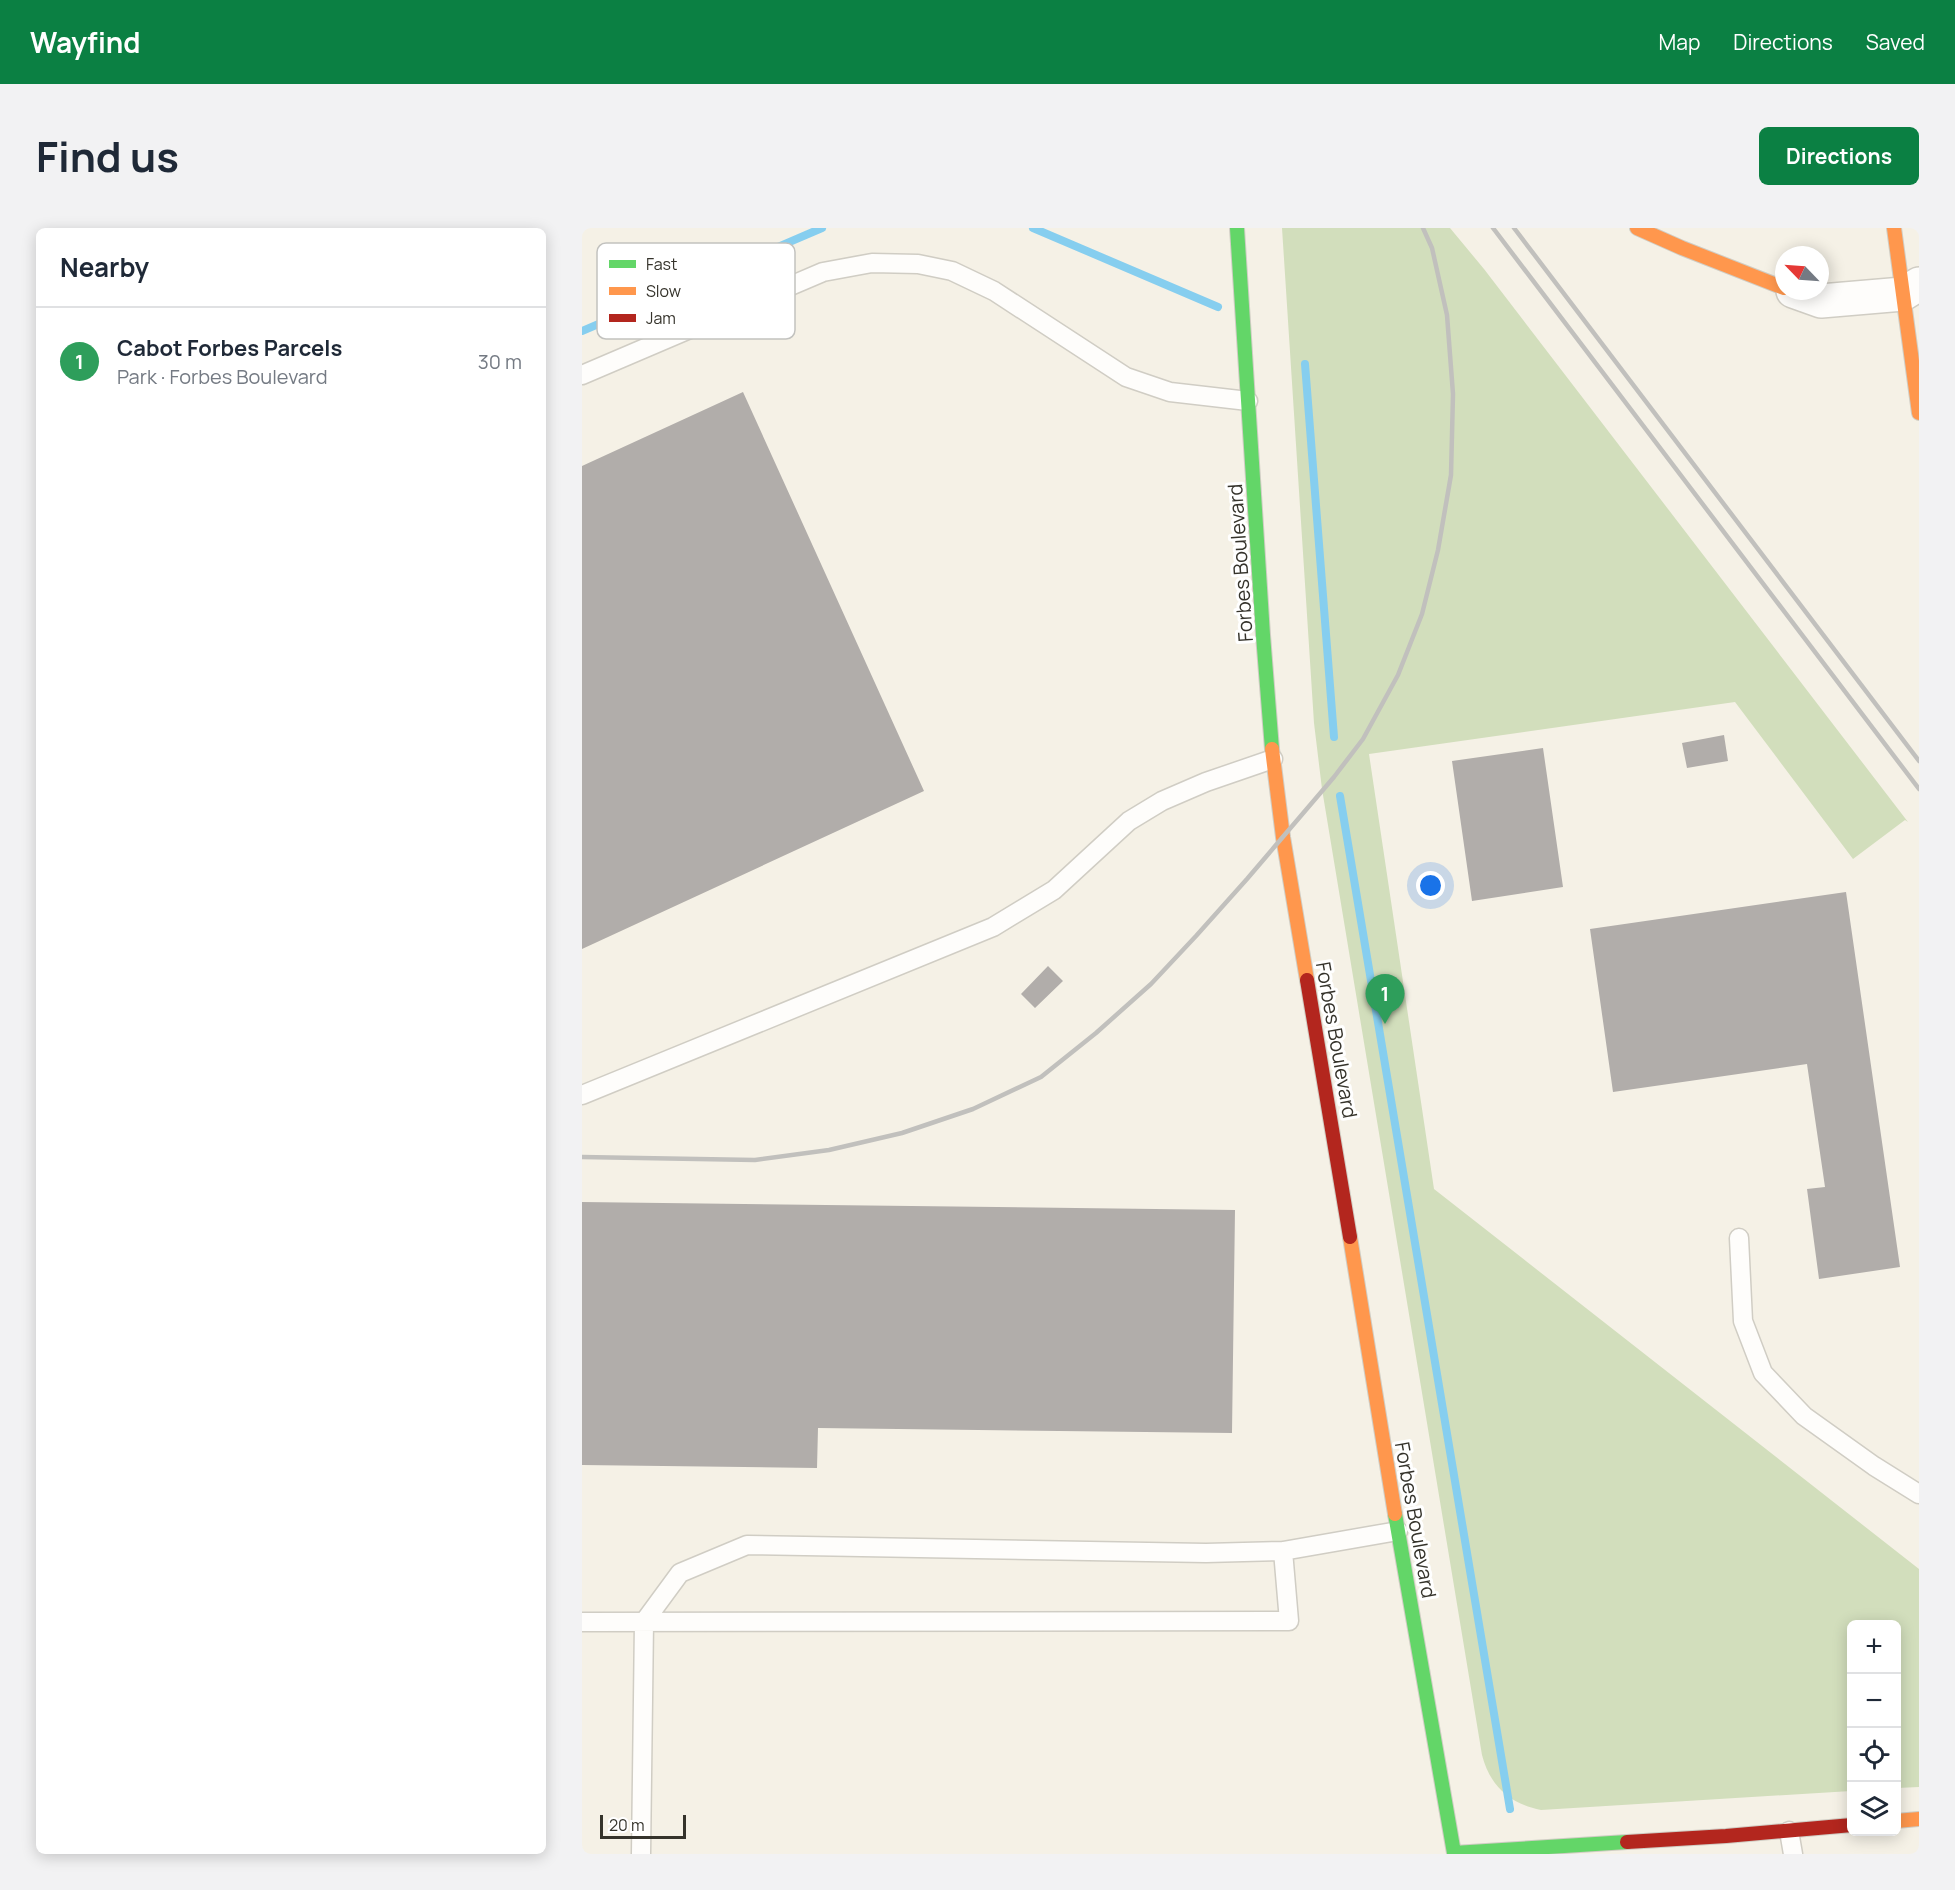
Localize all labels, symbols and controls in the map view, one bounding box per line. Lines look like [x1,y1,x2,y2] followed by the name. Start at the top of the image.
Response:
[30,23,140,61] text: Wayfind
[1659,28,1700,56] text: Map
[1733,28,1833,56] text: Directions
[1866,28,1925,56] text: Saved
[36,127,179,185] text: Find us
[1759,127,1919,185] button: Directions
[597,243,795,339] legend
[1775,246,1829,300] north arrow
[60,249,149,285] text: Nearby
[646,253,677,275] text: Fast
[646,280,681,302] text: Slow
[646,307,676,329] text: Jam
[117,333,342,363] text: Cabot Forbes Parcels
[75,348,84,375] text: 1
[478,348,522,375] text: 30 m
[117,363,328,390] text: Park · Forbes Boulevard
[1221,483,1259,643] street label: Forbes Boulevard
[1416,871,1445,900] your location
[1310,960,1364,1120] street label: Forbes Boulevard
[1366,974,1404,1024] pin: 1
[1389,1440,1443,1600] street label: Forbes Boulevard
[1847,1620,1901,1836] map controls
[1847,1620,1901,1674] button: +
[1847,1674,1901,1728] button: −
[1847,1728,1901,1782] button: locate
[1847,1782,1901,1836] button: layers
[600,1812,686,1840] scale bar
[609,1814,645,1836] text: 20 m

